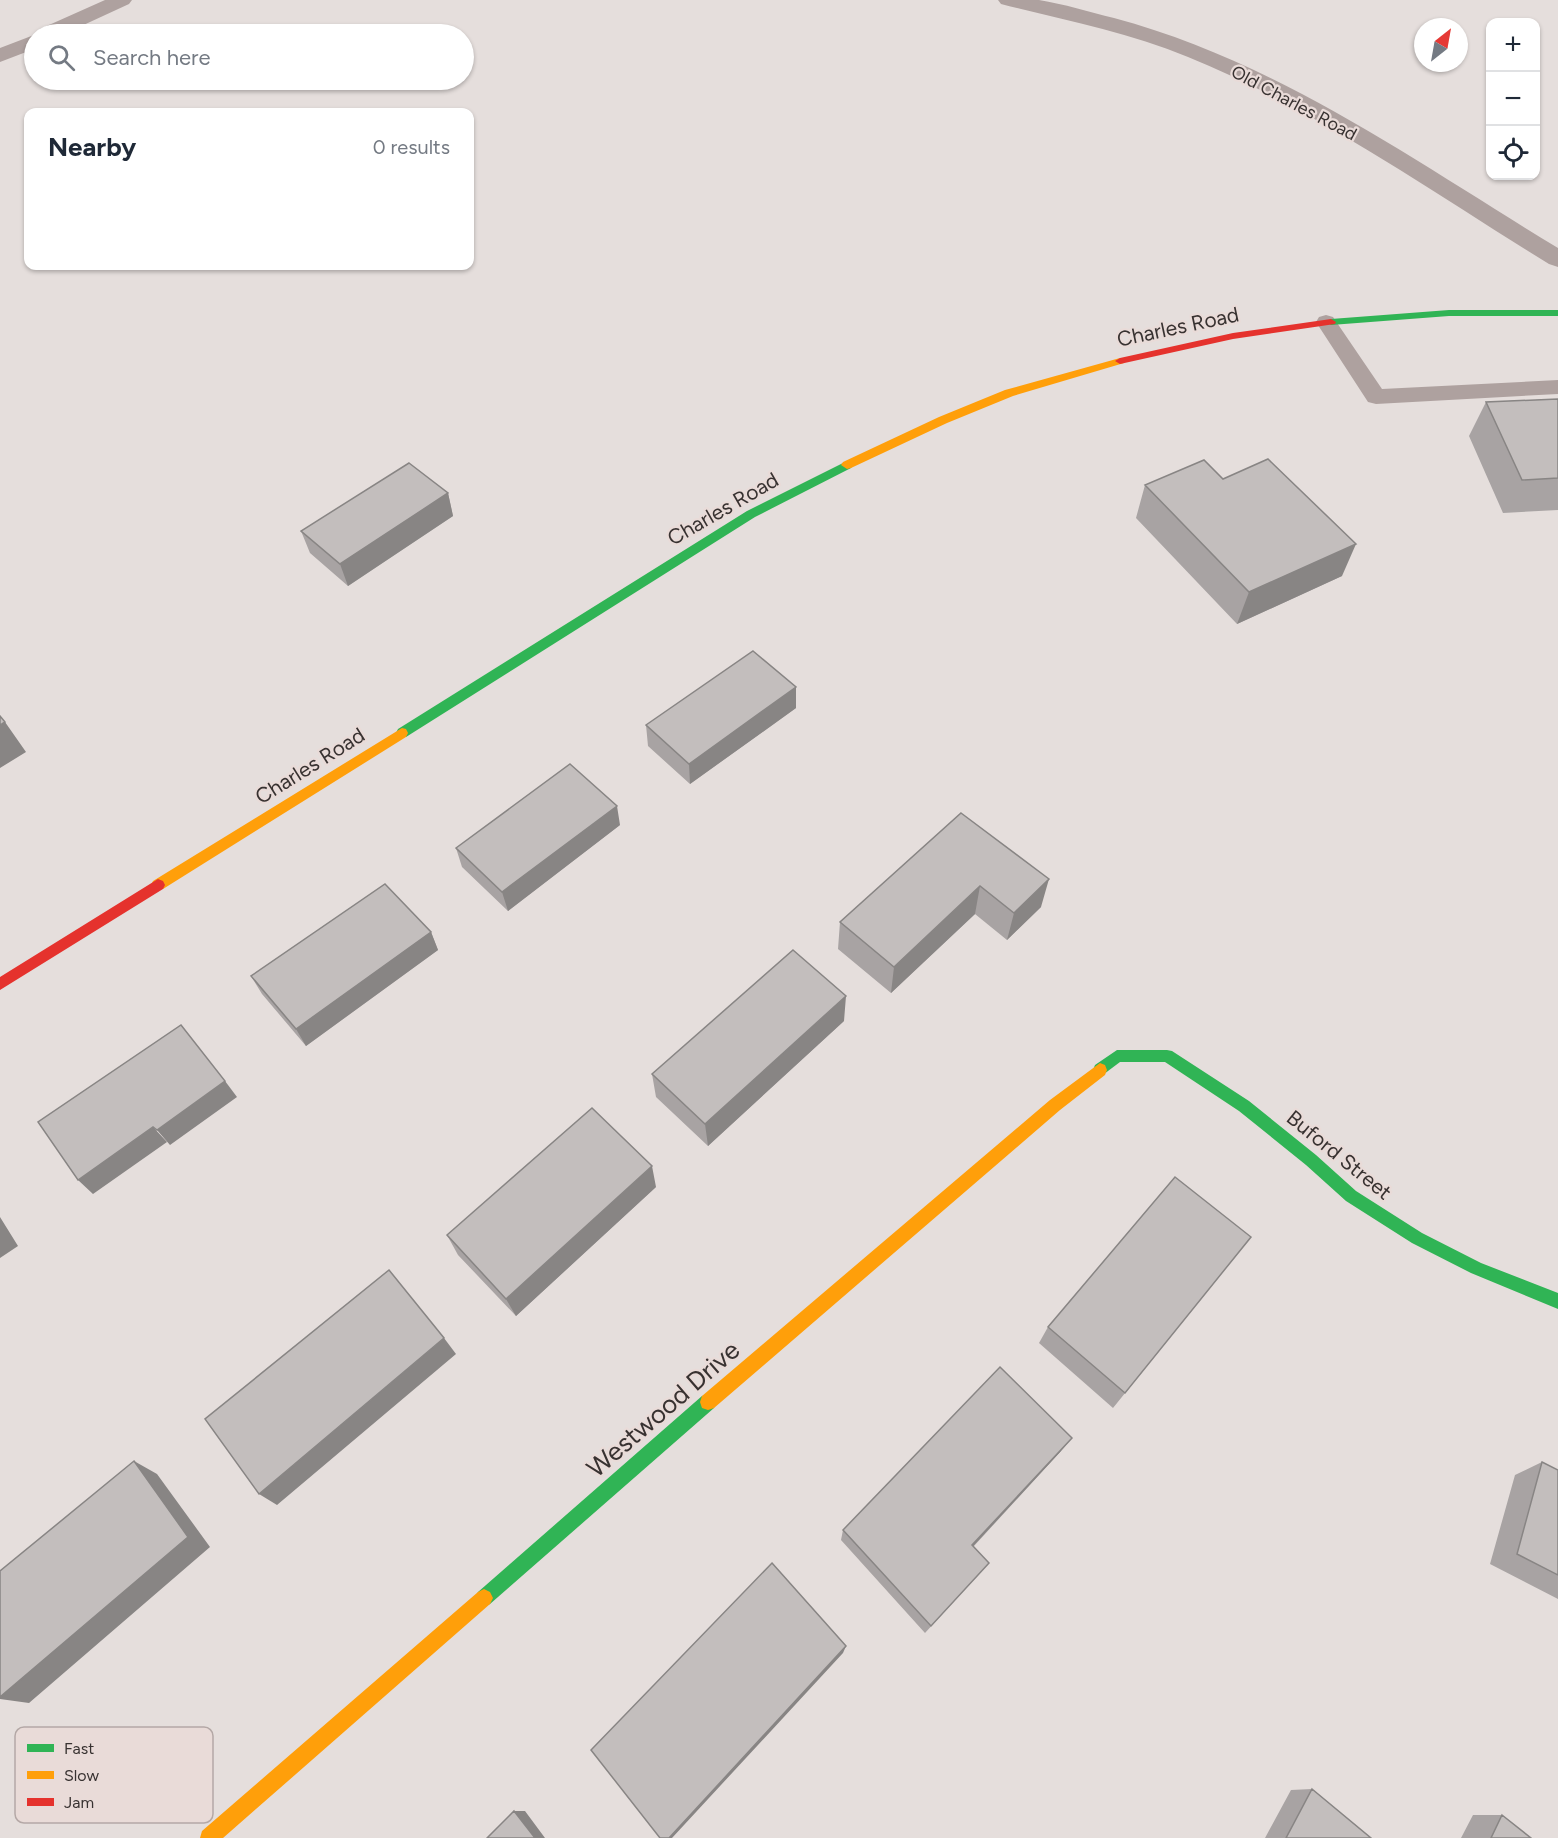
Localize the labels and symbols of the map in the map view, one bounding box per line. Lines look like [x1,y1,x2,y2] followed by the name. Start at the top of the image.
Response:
[1414,18,1468,72] north arrow
[1227,61,1361,145] street label: Old Charles Road
[1115,301,1241,352] street label: Charles Road
[663,467,783,550] street label: Charles Road
[250,722,369,809] street label: Charles Road
[1282,1105,1397,1205] street label: Buford Street
[580,1334,746,1484] street label: Westwood Drive
[15,1727,213,1823] legend
[64,1739,94,1758] text: Fast
[64,1766,99,1785] text: Slow
[64,1793,94,1812] text: Jam

